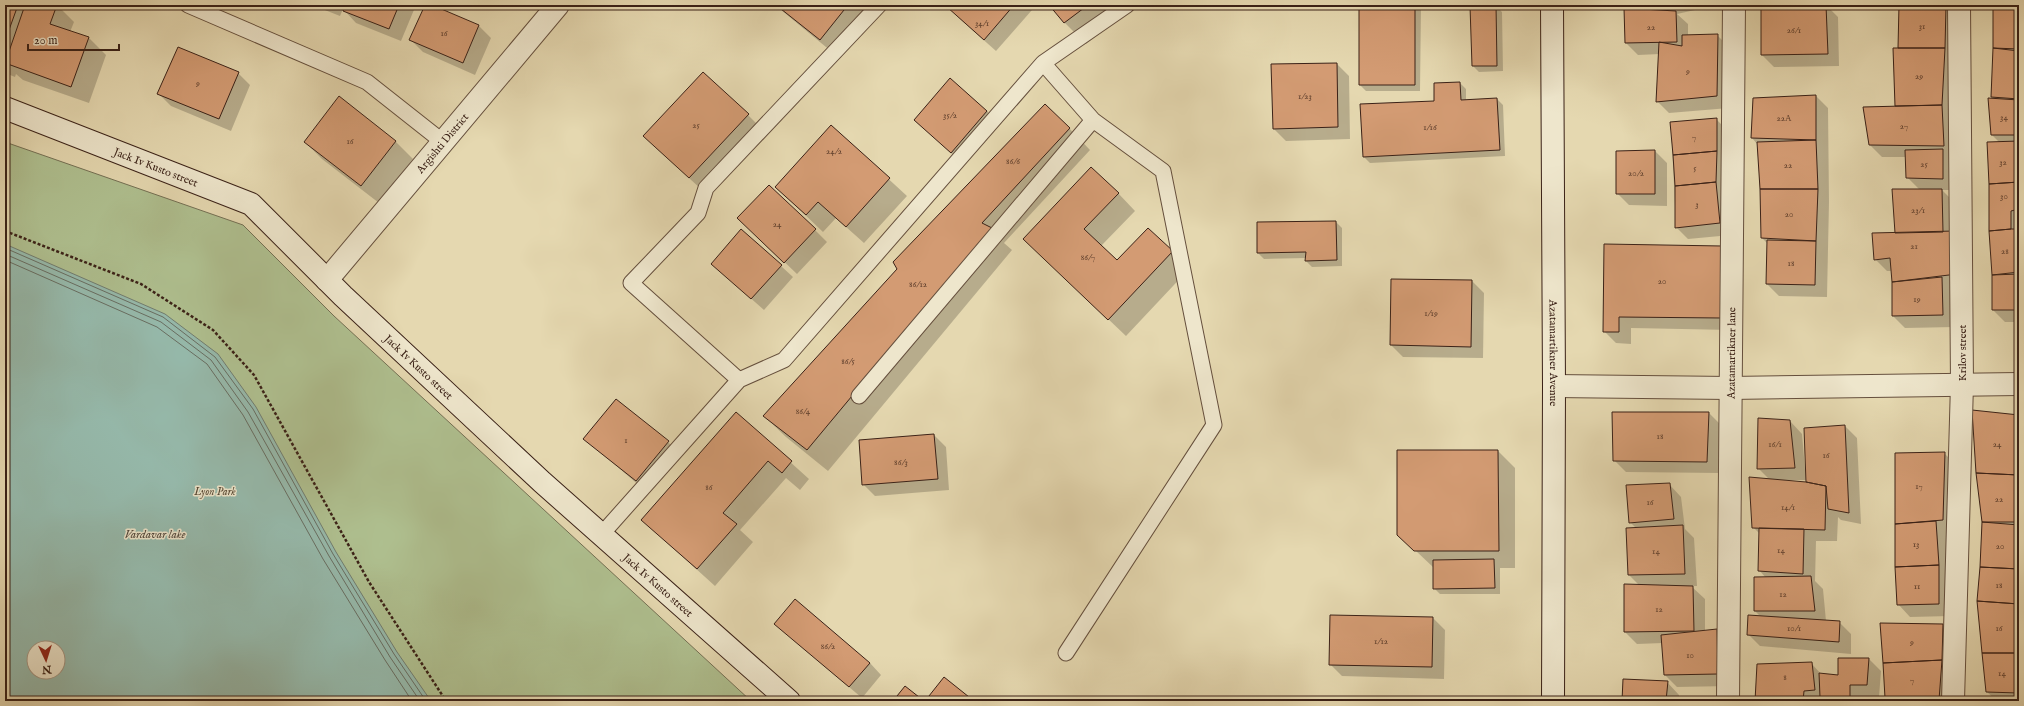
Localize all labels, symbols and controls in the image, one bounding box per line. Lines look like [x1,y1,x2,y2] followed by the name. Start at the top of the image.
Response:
[975,18,989,29] house number: 34/1
[1919,21,1925,32] house number: 31
[1647,22,1655,33] house number: 22
[1787,25,1801,36] house number: 26/1
[28,26,119,52] scale bar
[440,28,448,39] house number: 16
[34,33,57,48] text: 20 m
[1685,66,1690,77] house number: 9
[1915,71,1923,82] house number: 29
[195,78,200,89] house number: 9
[1298,91,1312,102] house number: 1/23
[943,110,957,121] house number: 35/2
[413,111,472,177] street label: Argishti District
[2000,112,2008,123] house number: 34
[1777,113,1792,124] house number: 22А
[692,120,700,131] house number: 25
[1900,121,1908,132] house number: 27
[1423,122,1437,133] house number: 1/16
[1692,132,1696,143] house number: 7
[346,136,354,147] house number: 16
[110,144,200,191] street label: Jack Iv Kusto street
[826,146,842,157] house number: 24/2
[1006,156,1020,167] house number: 86/6
[1999,157,2007,168] house number: 32
[1920,159,1928,170] house number: 25
[1784,160,1792,171] house number: 22
[1693,163,1697,174] house number: 5
[1628,168,1644,179] house number: 20/2
[2000,191,2008,202] house number: 30
[1695,199,1699,210] house number: 3
[1911,205,1925,216] house number: 23/1
[1785,209,1793,220] house number: 20
[773,219,782,230] house number: 24
[1910,241,1918,252] house number: 21
[2001,246,2009,257] house number: 28
[1081,252,1095,263] house number: 86/7
[1788,258,1795,269] house number: 18
[1658,276,1666,287] house number: 20
[909,279,927,290] house number: 86/12
[1913,294,1921,305] house number: 19
[1546,299,1560,406] street label: Azatamartikner Avenue
[1725,307,1739,400] street label: Azatamartikner lane
[1424,308,1438,319] house number: 1/19
[1956,325,1970,381] street label: Krilov street
[379,331,456,403] street label: Jack Iv Kusto street
[841,356,856,367] house number: 86/5
[796,406,811,417] house number: 86/4
[1657,431,1664,442] house number: 18
[624,435,628,446] house number: 1
[1768,439,1782,450] house number: 16/1
[1993,439,2002,450] house number: 24
[1822,450,1830,461] house number: 16
[894,457,908,468] house number: 86/3
[1915,481,1923,492] house number: 17
[705,482,713,493] house number: 86
[193,485,236,499] park label: Lyon Park
[1995,494,2003,505] house number: 22
[1646,497,1654,508] house number: 16
[1781,502,1795,513] house number: 14/1
[124,527,186,542] water label: Vardavar lake
[1913,539,1919,550] house number: 13
[1996,541,2004,552] house number: 20
[1777,545,1785,556] house number: 14
[1652,546,1660,557] house number: 14
[618,550,696,621] street label: Jack Iv Kusto street
[1996,580,2003,591] house number: 18
[1914,581,1920,592] house number: 11
[1779,589,1787,600] house number: 12
[1655,604,1663,615] house number: 12
[1787,623,1801,634] house number: 10/1
[1995,623,2003,634] house number: 16
[1374,636,1388,647] house number: 1/12
[1909,637,1914,648] house number: 9
[26,640,66,680] north arrow
[821,641,835,652] house number: 86/2
[1686,650,1694,661] house number: 10
[41,662,53,676] text: N
[1998,668,2006,679] house number: 14
[1783,672,1787,683] house number: 8
[1910,675,1914,686] house number: 7

